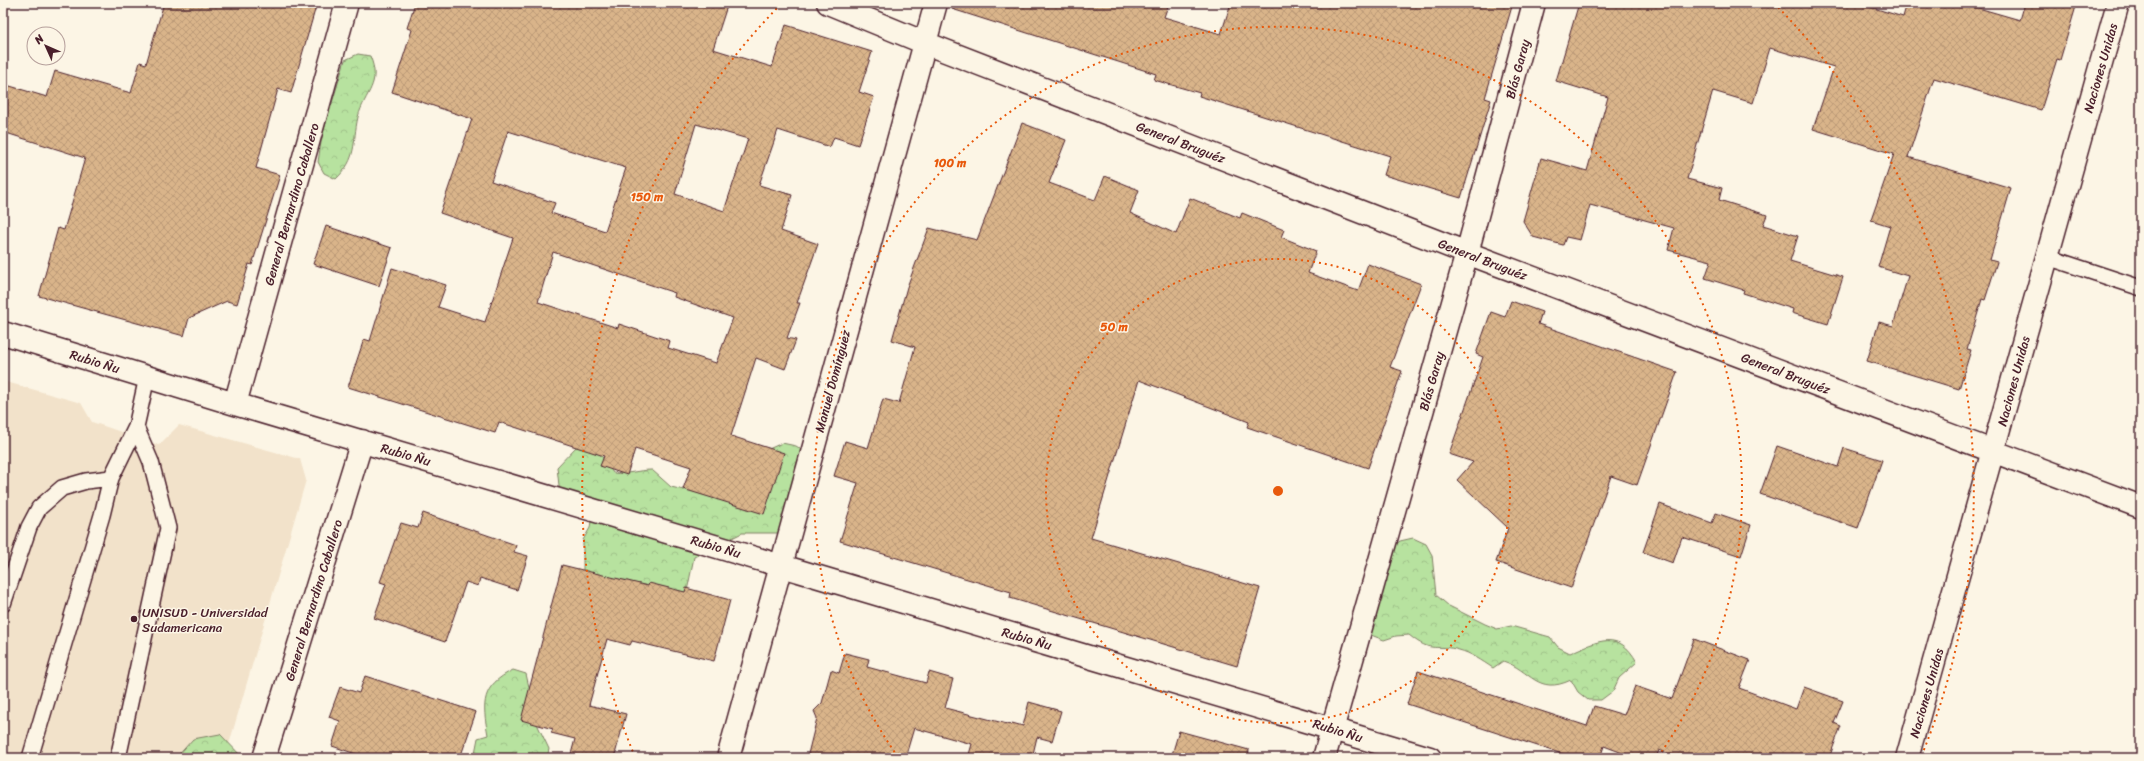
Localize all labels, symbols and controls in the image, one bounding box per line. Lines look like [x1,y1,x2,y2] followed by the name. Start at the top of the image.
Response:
[2077,20,2124,116] street label: Naciones Unidas
[26,26,66,66] north arrow
[29,30,49,49] text: N
[1498,36,1537,102] street label: Blás Garay
[1133,115,1230,170] street label: General Bruguéz
[257,120,326,288] street label: General Bernardino Caballero
[934,152,967,174] text: 100 m
[631,186,664,208] text: 150 m
[1435,232,1532,287] street label: General Bruguéz
[1100,316,1128,338] text: 50 m
[808,326,857,435] street label: Manuel Domínguez
[1990,333,2037,429] street label: Naciones Unidas
[67,343,123,380] street label: Rubio Ñu
[1738,346,1835,401] street label: General Bruguéz
[1412,348,1451,414] street label: Blás Garay
[378,436,434,473] street label: Rubio Ñu
[1271,484,1285,498] centre of rings
[278,516,349,684] street label: General Bernardino Caballero
[688,528,744,565] street label: Rubio Ñu
[142,601,269,639] place label: UNISUD - Universidad Sudamericana
[129,614,139,624] marker: UNISUD - Universidad Sudamericana
[999,620,1055,657] street label: Rubio Ñu
[1903,645,1950,741] street label: Naciones Unidas
[1310,712,1366,749] street label: Rubio Ñu

